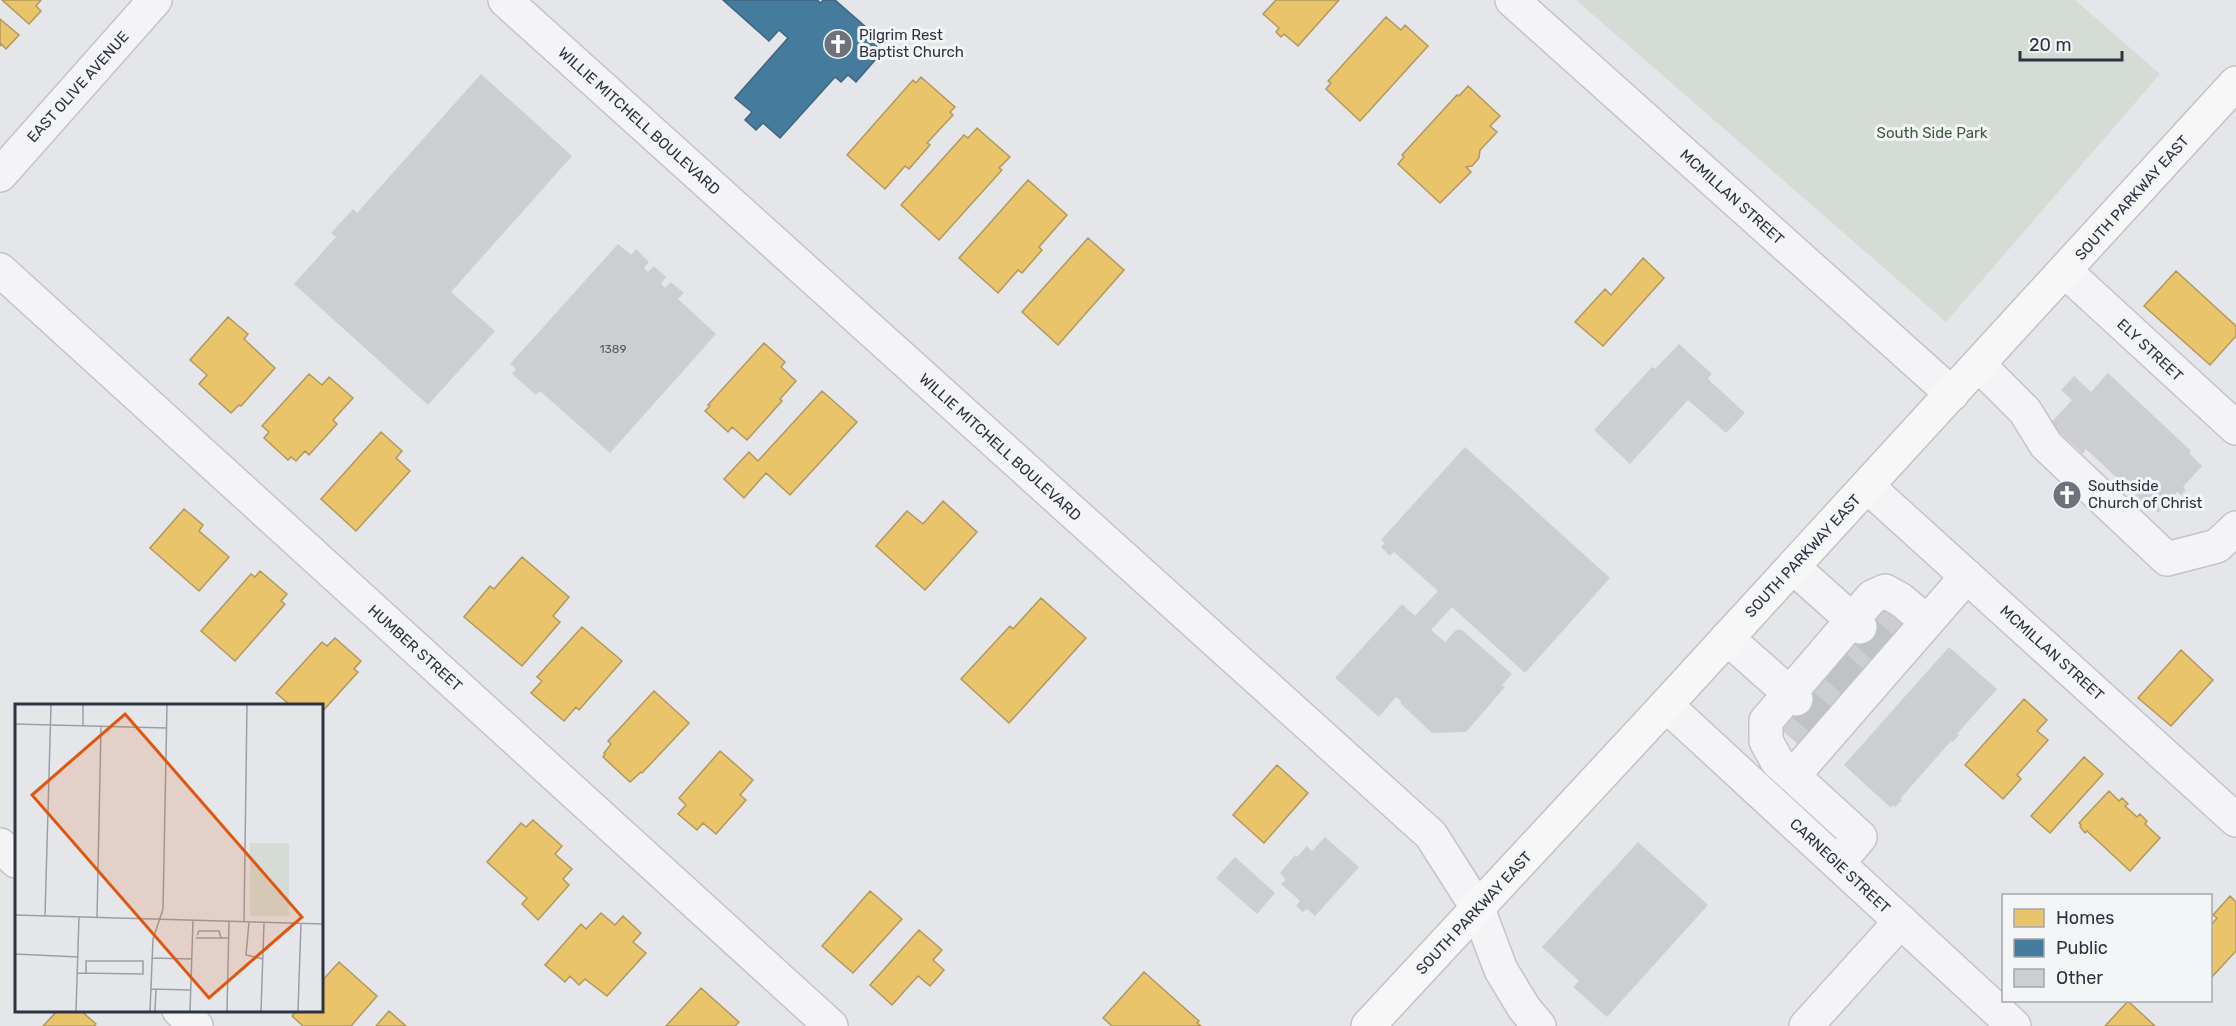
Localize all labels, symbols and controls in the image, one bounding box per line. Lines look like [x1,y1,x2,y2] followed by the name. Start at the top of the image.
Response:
[2020,24,2122,62] scale bar
[859,26,964,61] place label: Pilgrim Rest Baptist Church
[23,28,133,146] street label: EAST OLIVE AVENUE
[822,28,854,60] church icon: Pilgrim Rest Baptist Church
[2029,34,2071,56] text: 20 m
[554,43,724,199] street label: WILLIE MITCHELL BOULEVARD
[1877,124,1988,142] park label: South Side Park
[2071,132,2193,264] street label: SOUTH PARKWAY EAST
[1676,146,1788,249] street label: MCMILLAN STREET
[2113,315,2187,385] street label: ELY STREET
[599,342,627,356] house number: 1389
[915,369,1085,525] street label: WILLIE MITCHELL BOULEVARD
[2088,477,2203,512] place label: Southside Church of Christ
[2051,479,2083,511] church icon: Southside Church of Christ
[1741,491,1865,621] street label: SOUTH PARKWAY EAST
[364,601,466,695] street label: HUMBER STREET
[1996,602,2108,705] street label: MCMILLAN STREET
[15,704,322,1011] inset map
[1786,815,1894,917] street label: CARNEGIE STREET
[1412,848,1536,978] street label: SOUTH PARKWAY EAST
[2002,894,2212,1002] legend
[2056,907,2114,929] text: Homes
[2056,937,2108,959] text: Public
[2056,967,2103,989] text: Other

